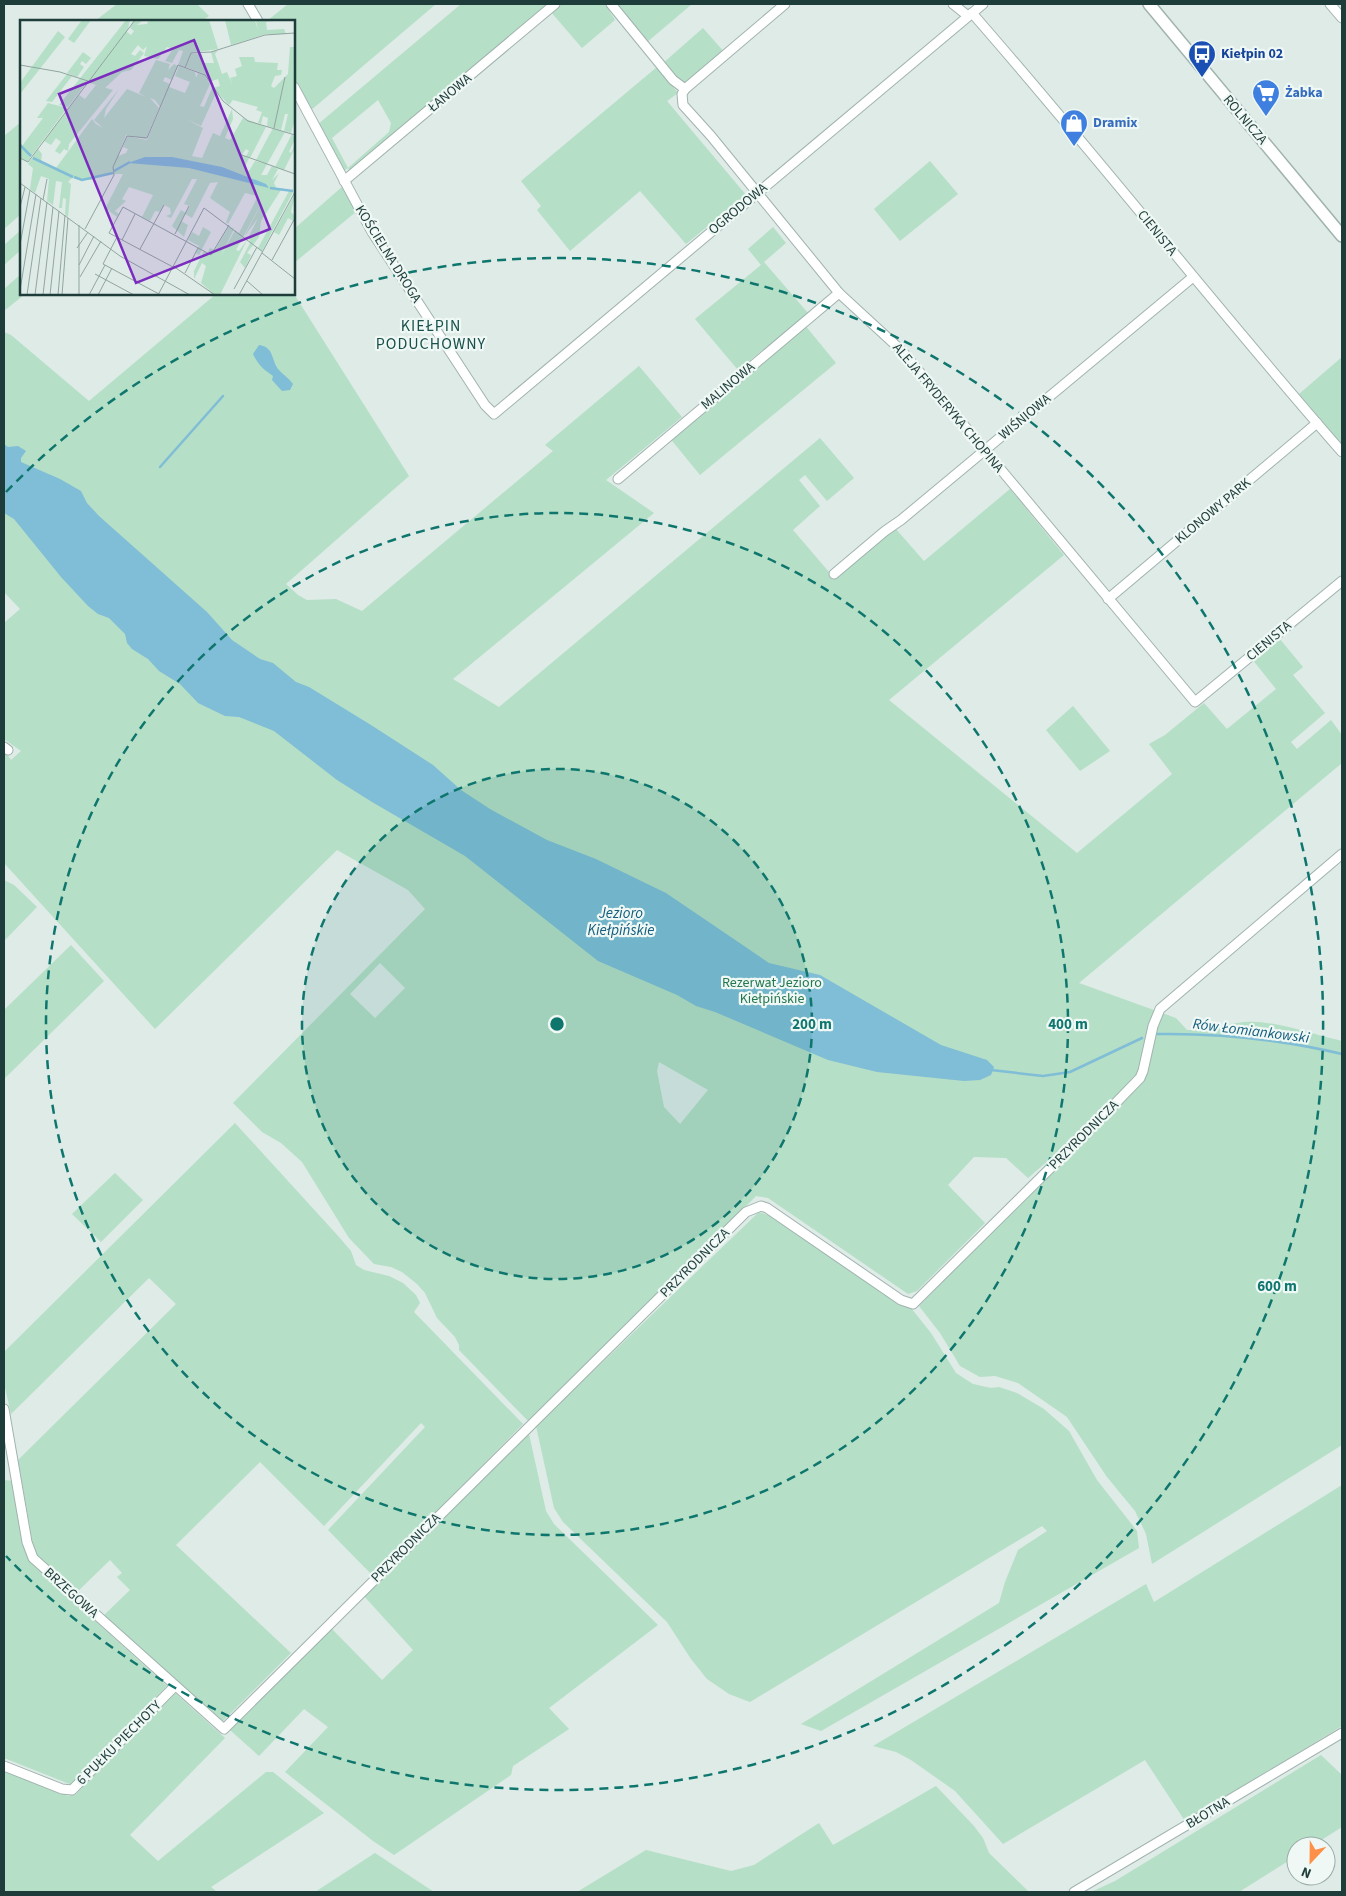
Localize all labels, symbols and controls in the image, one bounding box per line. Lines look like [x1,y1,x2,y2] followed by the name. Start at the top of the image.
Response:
[20,20,295,295] inset map
[1187,39,1217,78] bus stop icon: Kiełpin 02
[1221,44,1283,64] place label: Kiełpin 02
[423,69,476,118] street label: ŁANOWA
[1251,78,1281,117] supermarket icon: Żabka
[1285,83,1323,103] place label: Żabka
[1218,91,1272,150] street label: ROLNICZA
[1059,108,1089,147] shop icon: Dramix
[1093,113,1138,133] place label: Dramix
[704,178,772,240] street label: OGRODOWA
[350,201,426,307] street label: KOŚCIELNA DROGA
[1132,206,1182,260] street label: CIENISTA
[376,315,486,355] district label: KIEŁPIN PODUCHOWNY
[888,339,1009,478] street label: ALEJA FRYDERYKA CHOPINA
[697,357,760,415] street label: MALINOWA
[995,389,1056,445] street label: WIŚNIOWA
[1171,473,1256,549] street label: KLONOWY PARK
[1242,616,1296,666] street label: CIENISTA
[588,903,654,941] water label: Jezioro Kiełpińskie
[722,973,822,1009] park label: Rezerwat Jezioro Kiełpińskie
[1191,1013,1311,1049] water label: Rów Łomiankowski
[792,1014,832,1035] text: 200 m
[1048,1014,1088,1035] text: 400 m
[548,1015,566,1033] centre of rings
[1045,1095,1124,1174] street label: PRZYRODNICZA
[656,1223,735,1302] street label: PRZYRODNICZA
[1257,1276,1297,1297] text: 600 m
[367,1508,446,1587] street label: PRZYRODNICZA
[39,1563,103,1623] street label: BRZEGOWA
[72,1696,166,1790] street label: 6 PUŁKU PIECHOTY
[1182,1792,1234,1834] street label: BŁOTNA
[1286,1836,1336,1886] north arrow
[1298,1861,1315,1883] text: N

